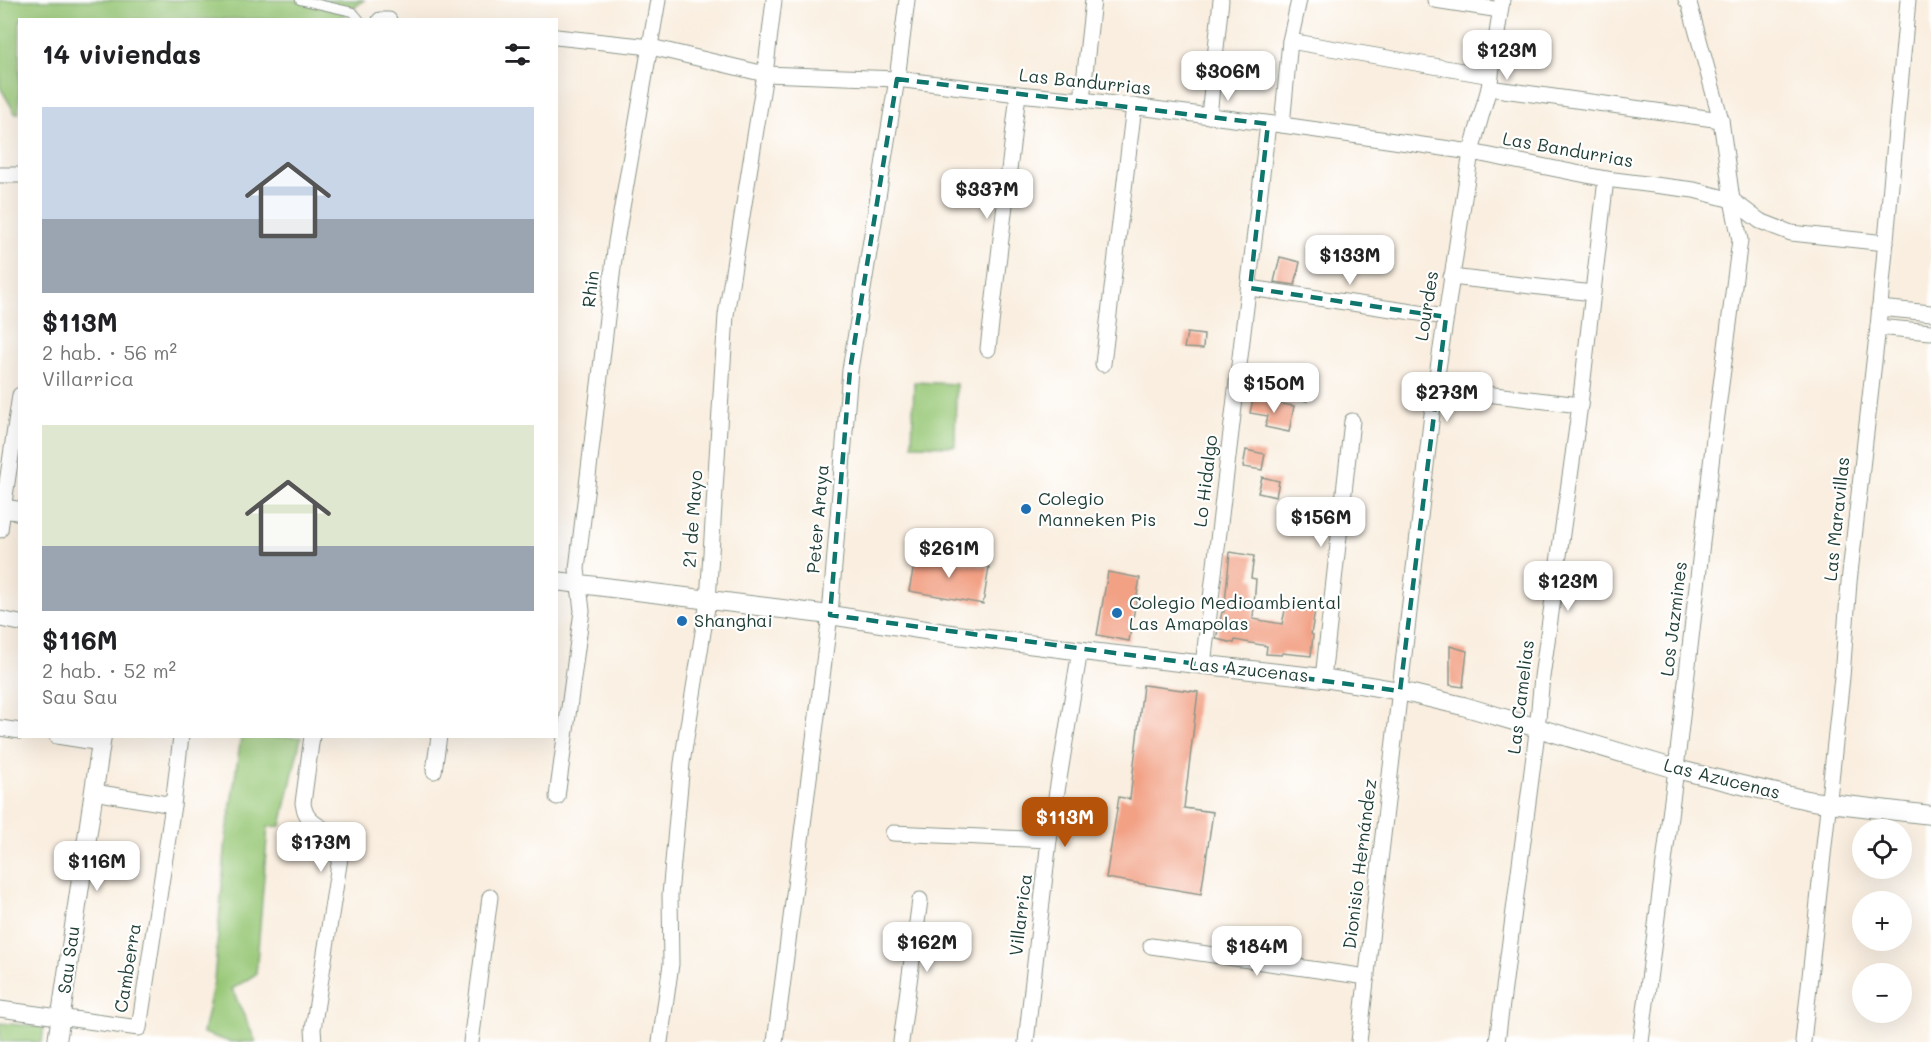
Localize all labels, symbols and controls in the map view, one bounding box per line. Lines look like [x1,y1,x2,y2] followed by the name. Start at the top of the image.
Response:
[1465,30,1549,81] pin: $123M
[1477,36,1537,62] text: $123M
[42,37,201,71] text: 14 viviendas
[501,38,534,71] icon: filters
[1186,51,1270,102] pin: $306M
[1195,57,1261,83] text: $306M
[1018,62,1152,100] street label: Las Bandurrias
[1501,126,1635,172] street label: Las Bandurrias
[234,146,342,254] icon: home
[945,169,1029,220] pin: $337M
[955,175,1019,201] text: $337M
[1308,235,1392,286] pin: $133M
[1319,241,1381,267] text: $133M
[576,269,604,309] street label: Rhin
[1409,269,1443,342] street label: Lourdes
[42,305,118,339] text: $113M
[42,339,177,365] text: 2 hab. · 56 m²
[1232,363,1316,414] pin: $150M
[42,365,134,391] text: Villarrica
[1243,369,1305,395] text: $150M
[1405,372,1489,423] pin: $273M
[1416,378,1478,404] text: $273M
[1187,433,1223,528] street label: Lo Hidalgo
[1818,455,1854,582] street label: Las Maravillas
[800,463,834,574] street label: Peter Araya
[234,464,342,572] icon: home
[677,469,707,569] street label: 21 de Mayo
[1038,486,1156,531] place label: Colegio Manneken Pis
[1279,497,1363,548] pin: $156M
[1019,502,1033,516] marker: Colegio Manneken Pis
[1290,503,1352,529] text: $156M
[907,528,991,579] pin: $261M
[919,534,979,560] text: $261M
[1654,560,1692,678] street label: Los Jazmines
[1526,561,1610,612] pin: $123M
[1538,567,1598,593] text: $123M
[1129,590,1341,635] place label: Colegio Medioambiental Las Amapolas
[1110,606,1124,620] marker: Colegio Medioambiental Las Amapolas
[694,608,773,632] place label: Shanghai
[675,614,689,628] marker: Shanghai
[42,623,118,657] text: $116M
[1501,638,1539,755] street label: Las Camelias
[1189,651,1310,687] street label: Las Azucenas
[42,657,176,683] text: 2 hab. · 52 m²
[42,683,118,709] text: Sau Sau
[1662,752,1783,804] street label: Las Azucenas
[1337,777,1381,950] street label: Dionisio Hernández
[1023,797,1107,848] pin: $113M
[1036,803,1094,829] text: $113M
[1852,819,1912,1023] map controls
[1852,819,1912,879] button: locate
[279,822,363,873] pin: $173M
[291,828,351,854] text: $173M
[55,841,139,892] pin: $116M
[68,847,126,873] text: $116M
[1003,872,1037,957] street label: Villarrica
[1852,891,1912,951] button: +
[108,921,146,1014] street label: Camberra
[885,922,969,973] pin: $162M
[51,924,85,995] street label: Sau Sau
[1215,926,1299,977] pin: $184M
[897,928,957,954] text: $162M
[1226,932,1288,958] text: $184M
[1852,963,1912,1023] button: −

